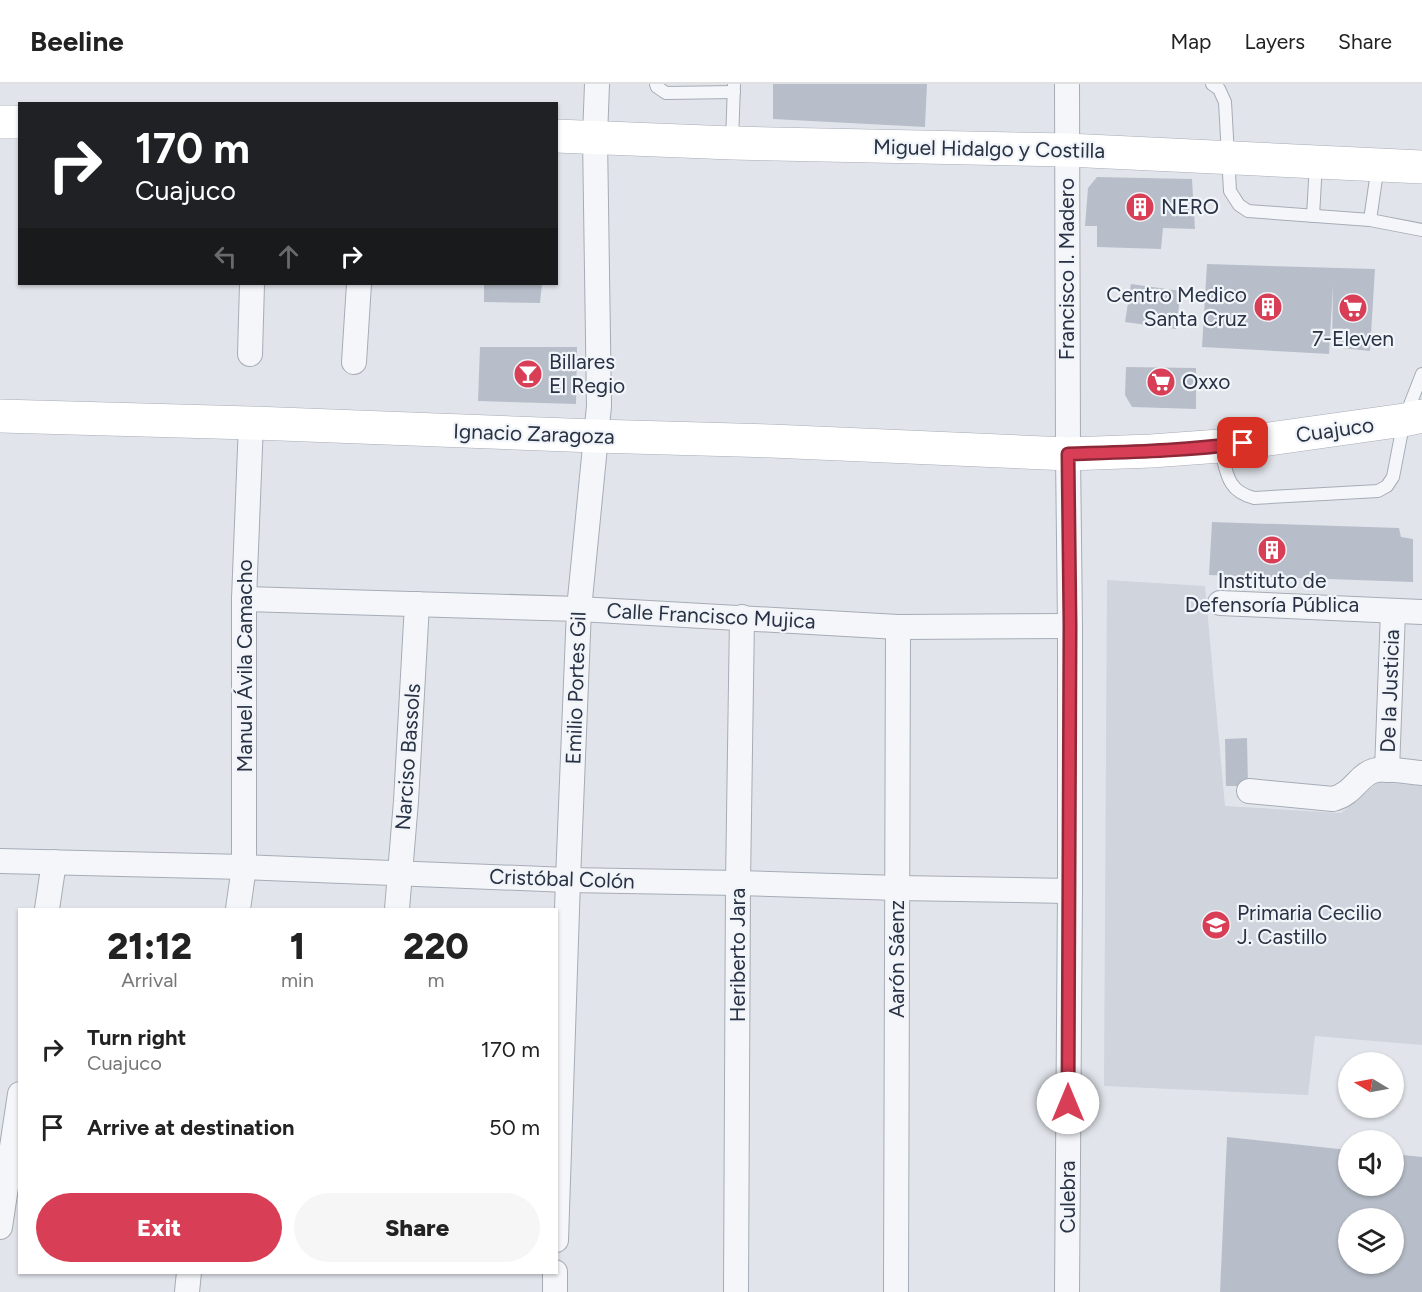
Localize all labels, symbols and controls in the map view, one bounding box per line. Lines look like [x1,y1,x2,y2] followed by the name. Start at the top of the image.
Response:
[30,24,124,58] text: Beeline
[1171,29,1211,54] text: Map
[1244,29,1305,54] text: Layers
[1338,29,1392,54] text: Share
[135,123,250,174] text: 170 m
[36,126,114,204] icon: right
[873,134,1105,163] street label: Miguel Hidalgo y Costilla
[135,174,236,207] text: Cuajuco
[1054,178,1079,360] street label: Francisco I. Madero
[1124,191,1156,223] building icon: NERO
[1161,194,1219,219] place label: NERO
[209,240,242,273] icon: left
[272,240,305,273] icon: ahead
[335,240,368,273] icon: right
[1106,282,1247,331] place label: Centro Medico Santa Cruz
[1252,291,1284,323] building icon: Centro Medico Santa Cruz
[1337,292,1369,324] supermarket icon: 7-Eleven
[1312,326,1394,351] place label: 7-Eleven
[549,349,625,398] place label: Billares El Regio
[512,358,544,390] bar icon: Billares El Regio
[1145,366,1177,398] supermarket icon: Oxxo
[1182,369,1230,394] place label: Oxxo
[1294,412,1376,447] street label: Cuajuco
[1217,417,1268,468] pin
[453,418,615,449] street label: Ignacio Zaragoza
[1226,426,1259,459] icon: arrive
[1256,534,1288,566] building icon: Instituto de Defensoría Pública
[232,559,257,773] street label: Manuel Ávila Camacho
[1185,568,1359,617] place label: Instituto de Defensoría Pública
[606,598,816,633] street label: Calle Francisco Mujica
[560,611,591,765] street label: Emilio Portes Gil
[1375,629,1404,753] street label: De la Justicia
[390,683,425,831] street label: Narciso Bassols
[489,863,635,894] street label: Cristóbal Colón
[725,888,750,1022] street label: Heriberto Jara
[884,900,909,1018] street label: Aarón Sáenz
[1237,900,1382,949] place label: Primaria Cecilio J. Castillo
[1200,909,1232,941] school or university icon: Primaria Cecilio J. Castillo
[107,925,192,968] text: 21:12
[290,925,305,968] text: 1
[403,925,469,968] text: 220
[121,968,178,992] text: Arrival
[281,968,314,992] text: min
[427,968,444,992] text: m
[87,1024,186,1051] text: Turn right
[36,1033,69,1066] icon: right
[481,1036,540,1063] text: 170 m
[87,1051,162,1075] text: Cuajuco
[1338,1052,1404,1118] north arrow
[1338,1052,1404,1274] map controls
[1036,1071,1100,1135] position arrow
[36,1111,69,1144] icon: arrive
[87,1114,295,1141] text: Arrive at destination
[489,1114,540,1141] text: 50 m
[1338,1130,1404,1196] button: sound
[1055,1160,1080,1234] street label: Culebra
[36,1193,282,1262] button: Exit
[294,1193,540,1262] button: Share
[1338,1208,1404,1274] button: layers

